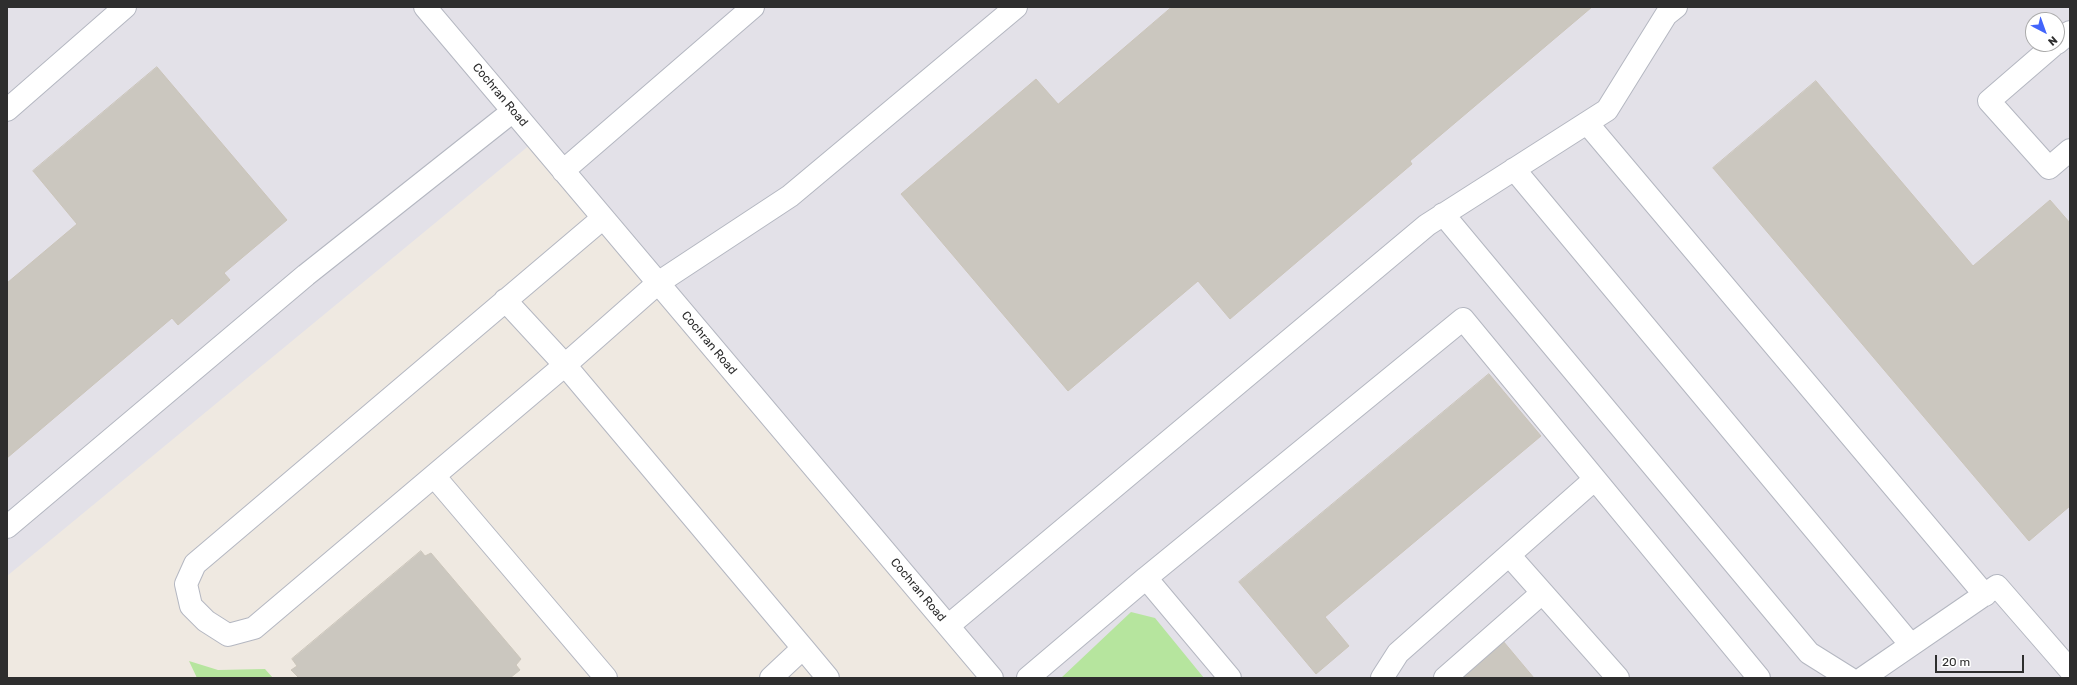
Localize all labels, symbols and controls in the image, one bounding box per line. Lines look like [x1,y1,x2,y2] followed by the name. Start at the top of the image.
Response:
[2025,12,2065,52] north arrow
[2045,33,2060,48] text: N
[469,60,531,130] street label: Cochran Road
[678,308,740,378] street label: Cochran Road
[887,555,949,625] street label: Cochran Road
[1937,647,2026,673] scale bar
[1942,655,1970,669] text: 20 m

